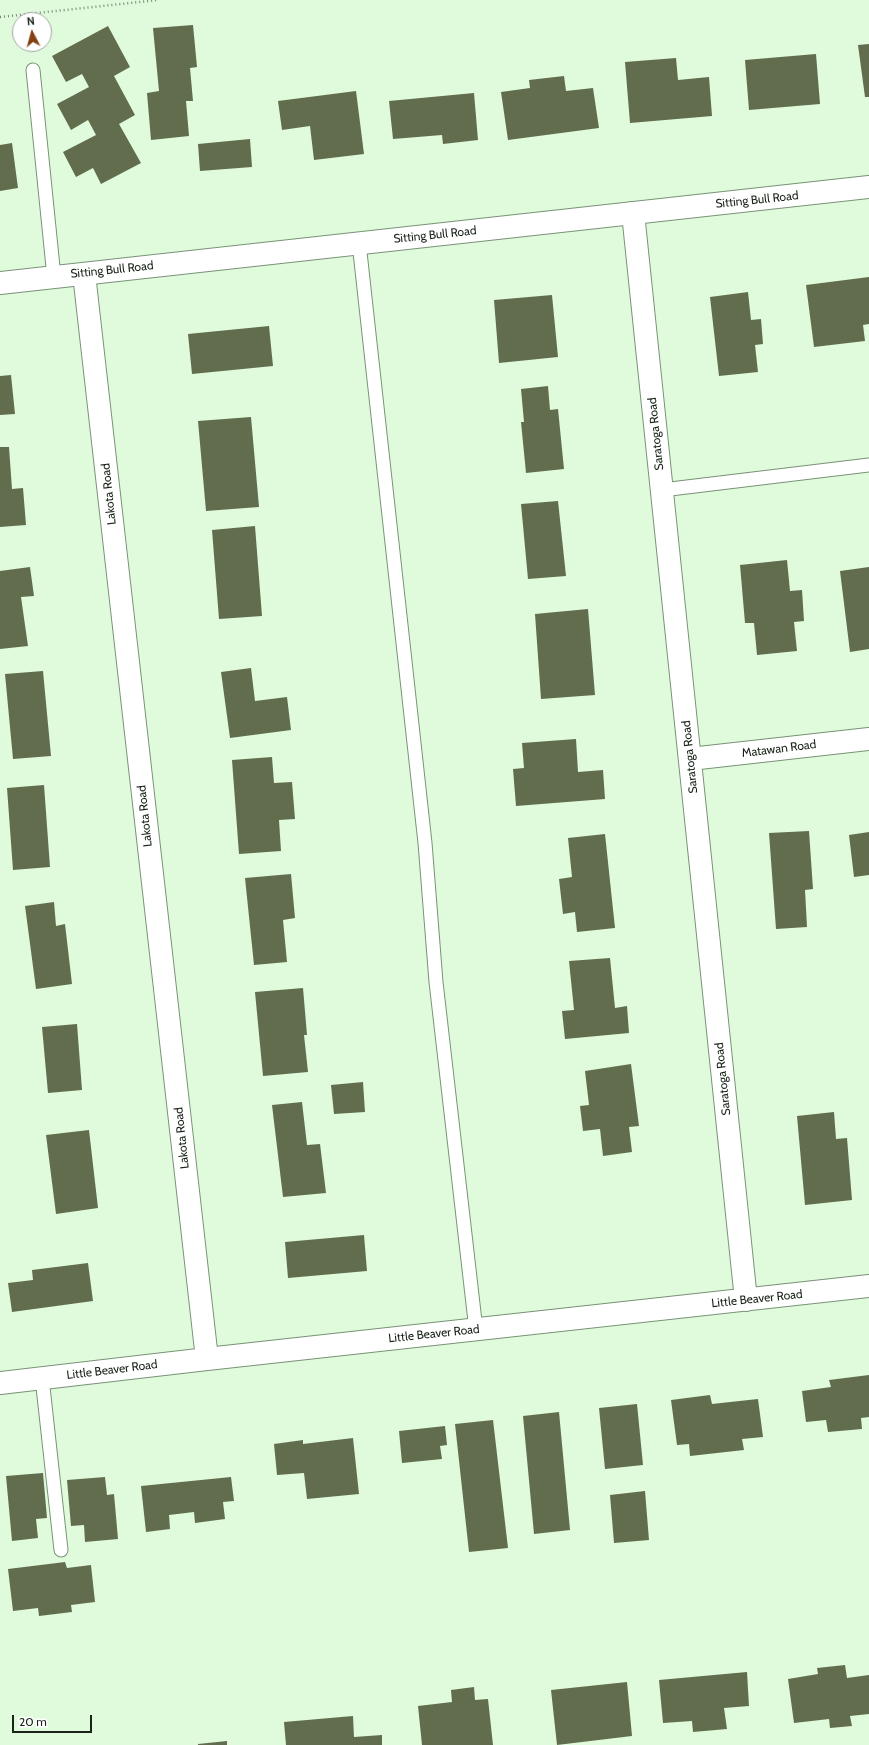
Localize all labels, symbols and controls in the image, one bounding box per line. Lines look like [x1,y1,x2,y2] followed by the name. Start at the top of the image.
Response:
[12,12,52,52] north arrow
[26,14,35,28] text: N
[715,188,799,212] street label: Sitting Bull Road
[393,223,477,247] street label: Sitting Bull Road
[70,258,154,282] street label: Sitting Bull Road
[645,397,667,471] street label: Saratoga Road
[99,462,119,526] street label: Lakota Road
[679,720,701,794] street label: Saratoga Road
[741,737,817,761] street label: Matawan Road
[135,784,155,848] street label: Lakota Road
[712,1042,734,1116] street label: Saratoga Road
[172,1106,192,1170] street label: Lakota Road
[711,1287,803,1311] street label: Little Beaver Road
[388,1322,480,1346] street label: Little Beaver Road
[66,1357,158,1383] street label: Little Beaver Road
[14,1707,94,1733] scale bar
[19,1714,47,1729] text: 20 m

